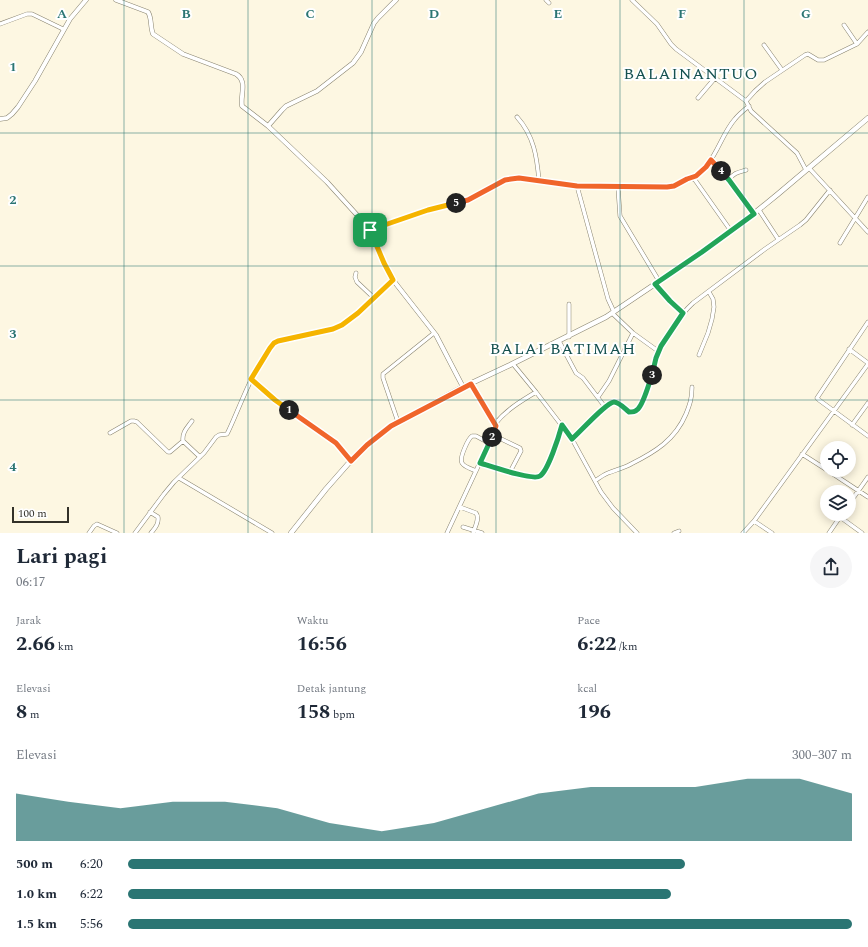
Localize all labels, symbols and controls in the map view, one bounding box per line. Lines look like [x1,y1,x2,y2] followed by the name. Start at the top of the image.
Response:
[57,4,67,24] text: A
[181,4,191,24] text: B
[305,4,315,24] text: C
[429,4,439,24] text: D
[554,4,563,24] text: E
[678,4,686,24] text: F
[801,4,811,24] text: G
[9,57,17,77] text: 1
[624,62,758,86] district label: BALAINANTUO
[711,161,731,181] pin: 4
[718,162,724,179] text: 4
[9,190,17,210] text: 2
[446,193,466,213] pin: 5
[453,194,459,211] text: 5
[353,213,387,247] pin
[359,219,381,241] icon: arrive
[9,324,17,344] text: 3
[490,337,636,361] district label: BALAI BATIMAH
[642,365,662,385] pin: 3
[649,366,655,383] text: 3
[279,400,299,420] pin: 1
[286,401,292,418] text: 1
[482,427,502,447] pin: 2
[489,428,495,445] text: 2
[820,441,856,521] map controls
[820,441,856,477] button: locate
[9,457,17,477] text: 4
[820,485,856,521] button: layers
[12,505,69,524] scale bar
[18,505,47,522] text: 100 m
[16,540,107,573] text: Lari pagi
[810,546,852,588] button: share
[16,572,45,592] text: 06:17
[16,612,41,629] text: Jarak
[297,612,329,629] text: Waktu
[577,612,600,629] text: Pace
[16,629,55,659] text: 2.66
[297,629,347,659] text: 16:56
[577,629,616,659] text: 6:22
[55,638,73,655] text: km
[616,638,637,655] text: /km
[16,680,51,697] text: Elevasi
[297,680,366,697] text: Detak jantung
[577,680,597,697] text: kcal
[16,697,27,727] text: 8
[297,697,330,727] text: 158
[577,697,611,727] text: 196
[27,706,39,723] text: m
[330,706,355,723] text: bpm
[16,745,57,765] text: Elevasi
[792,745,852,765] text: 300–307 m
[16,854,53,874] text: 500 m
[80,854,103,874] text: 6:20
[16,884,57,904] text: 1.0 km
[80,884,103,904] text: 6:22
[16,914,57,934] text: 1.5 km
[80,914,103,934] text: 5:56

